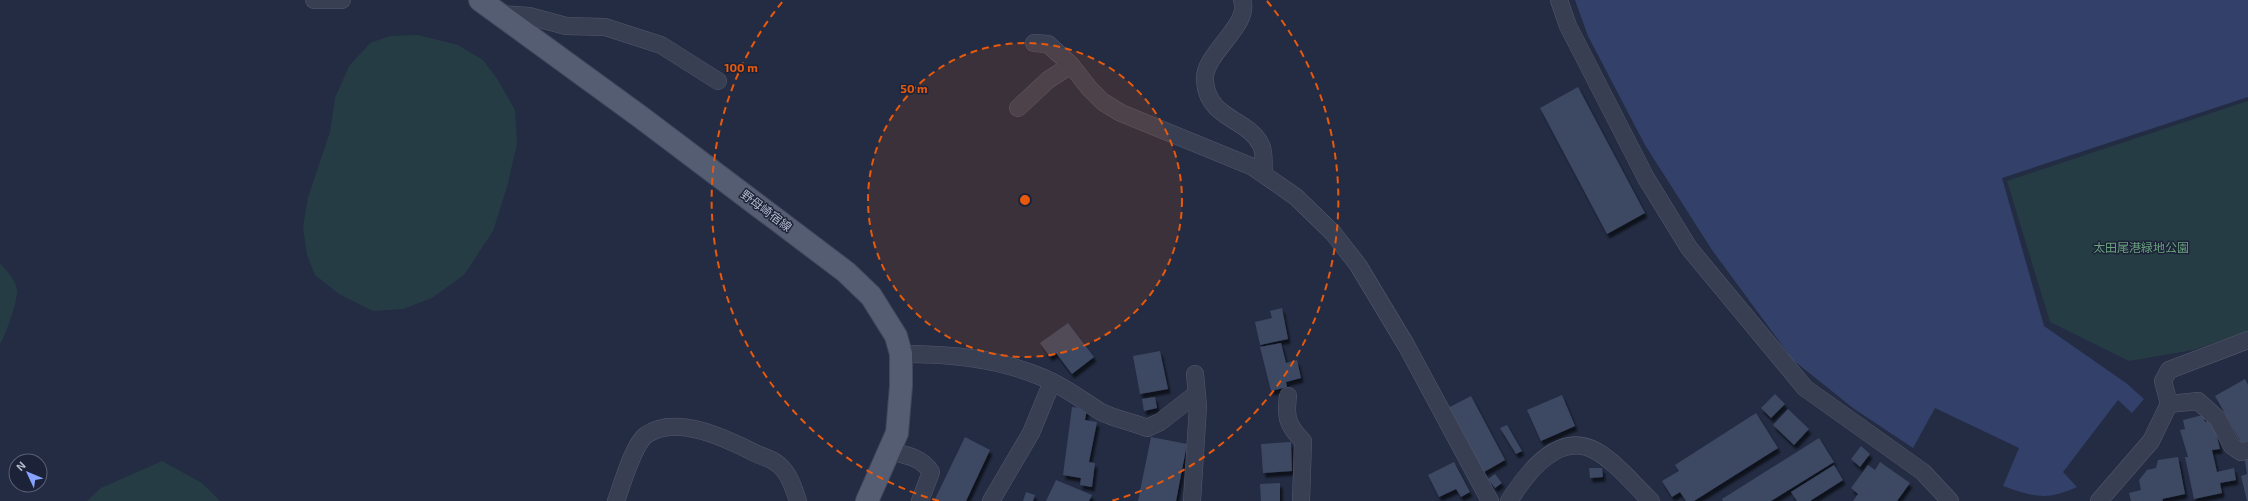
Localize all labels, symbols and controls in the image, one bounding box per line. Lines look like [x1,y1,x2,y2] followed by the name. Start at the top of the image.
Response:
[724,60,758,74] text: 100 m
[900,81,928,95] text: 50 m
[738,187,795,234] street label: 野母崎宿線
[1018,193,1032,207] centre of rings
[2093,240,2189,254] park label: 太田尾港緑地公園
[8,453,48,493] north arrow
[13,458,28,473] text: N

